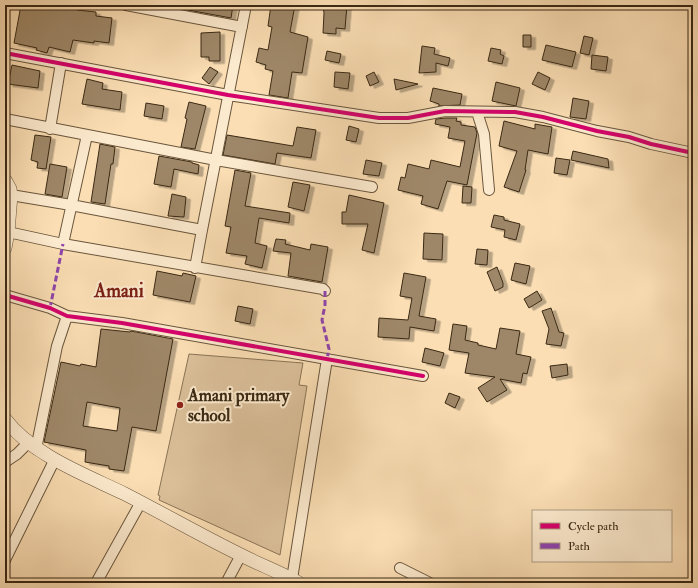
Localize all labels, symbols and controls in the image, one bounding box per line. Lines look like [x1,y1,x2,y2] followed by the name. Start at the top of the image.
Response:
[93,279,144,303] district label: Amani
[187,385,290,426] place label: Amani primary school
[175,400,185,410] marker: Amani primary school
[532,510,672,562] legend
[568,519,619,534] text: Cycle path
[568,539,591,554] text: Path

